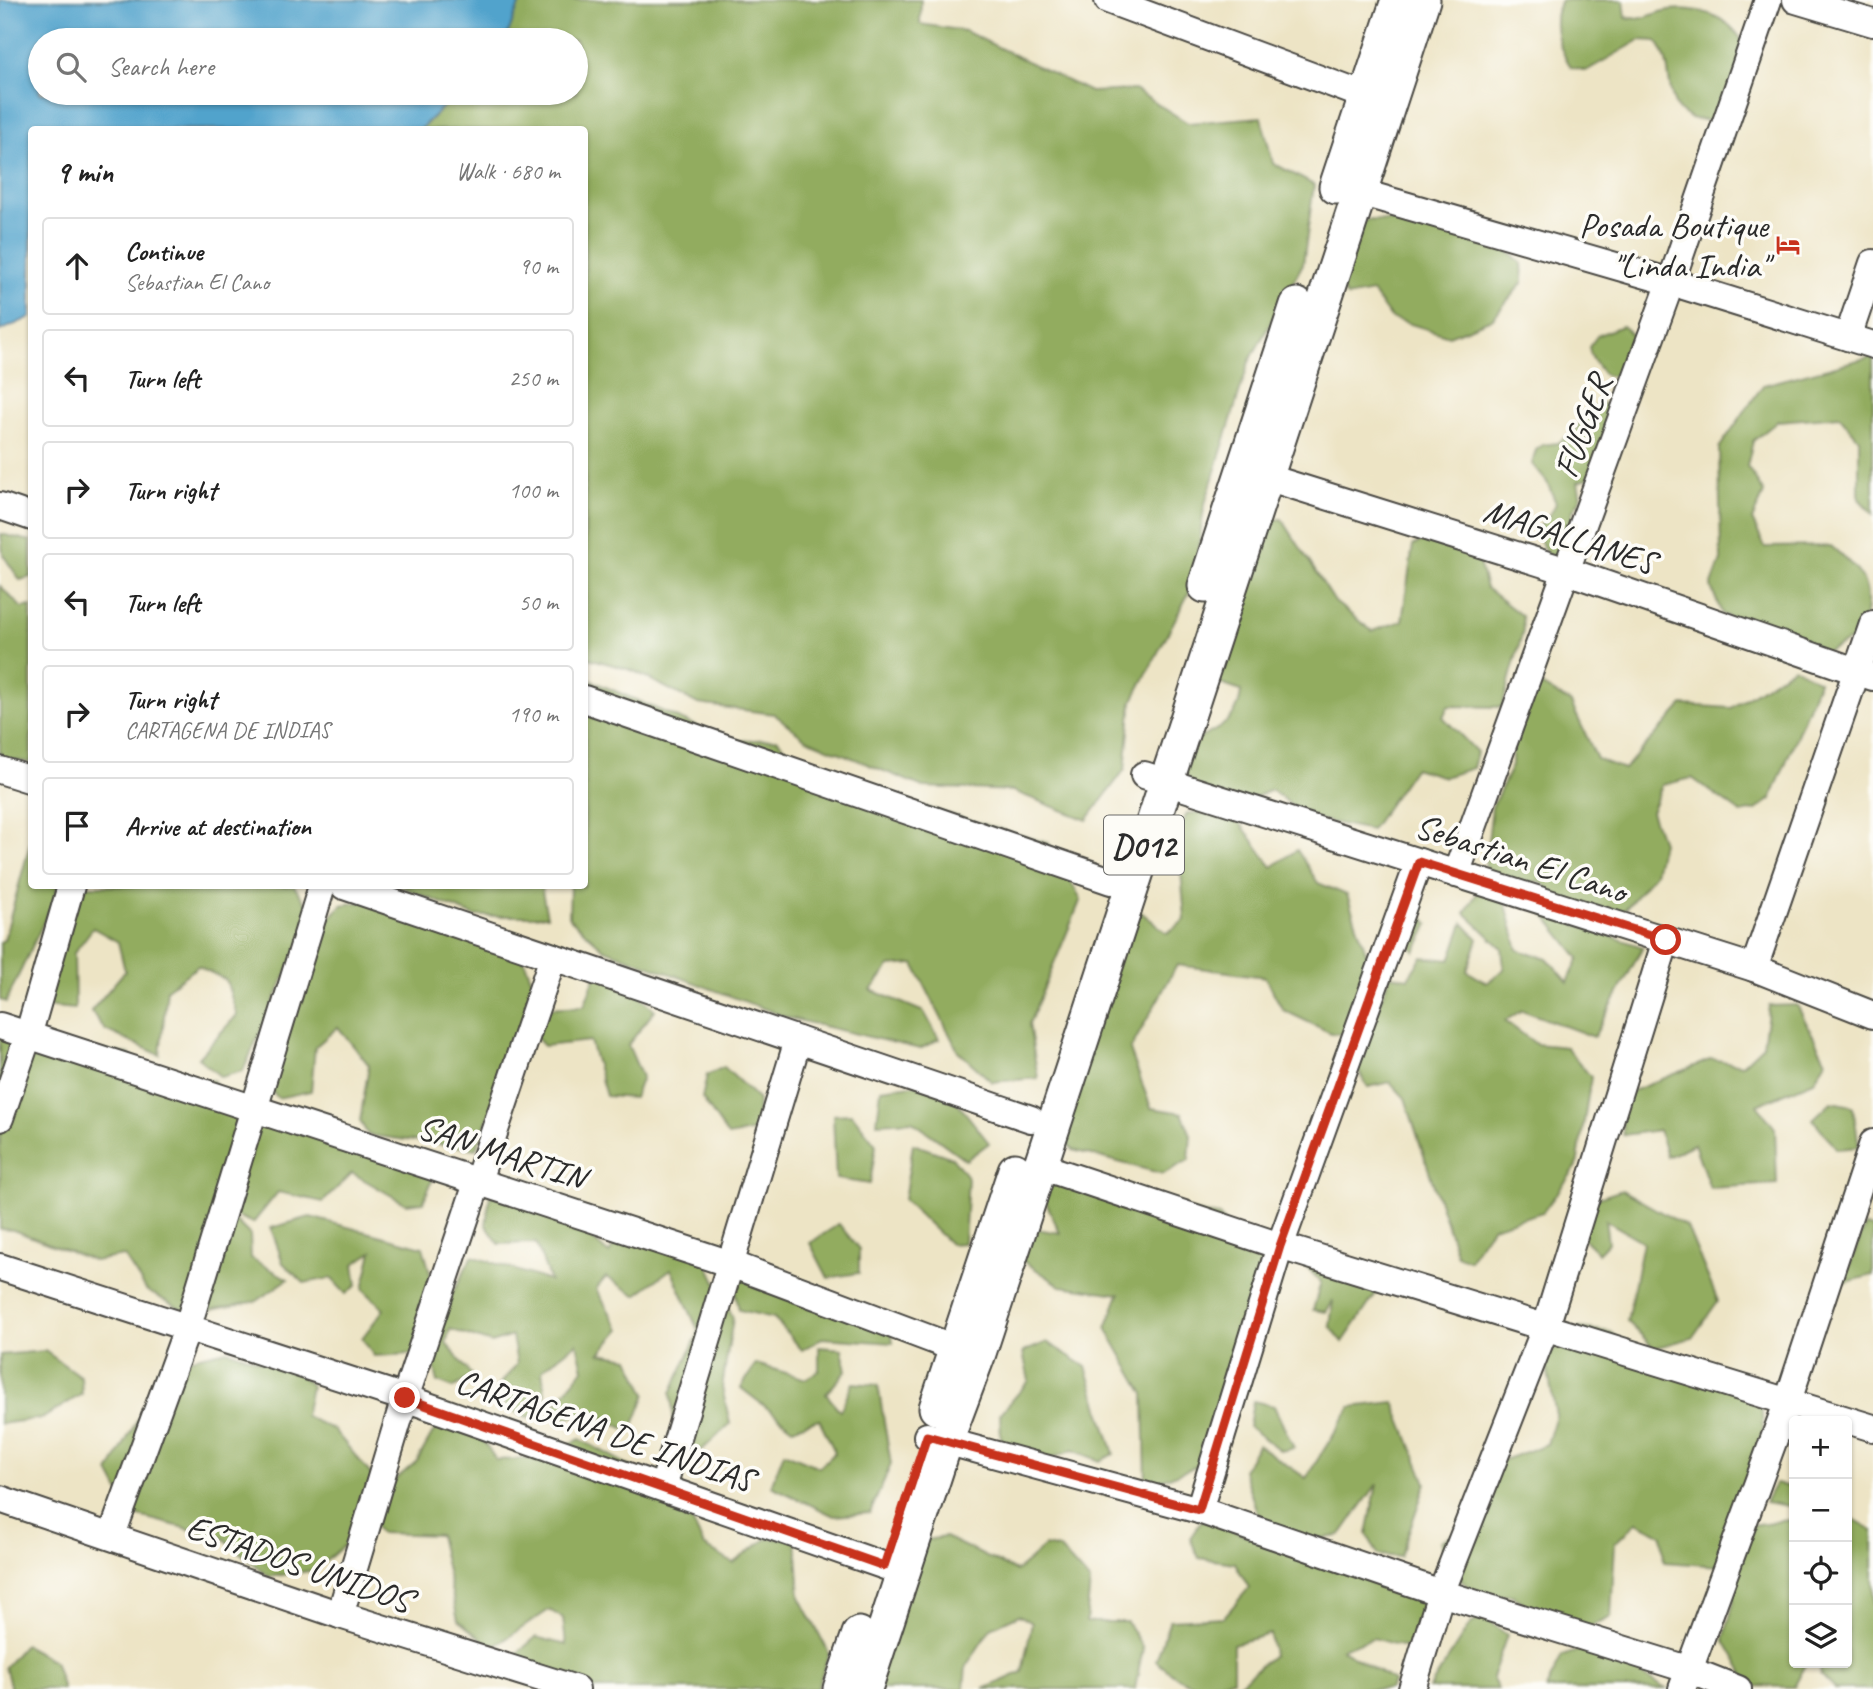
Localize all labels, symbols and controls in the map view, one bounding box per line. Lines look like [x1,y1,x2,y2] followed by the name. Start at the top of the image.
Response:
[28,28,588,105] search box
[52,48,90,86] icon: search
[108,50,214,83] text: Search here
[56,153,113,191] text: 9 min
[456,157,560,186] text: Walk · 680 m
[1579,203,1775,288] place label: Posada Boutique "Linda India"
[1774,231,1802,259] hotel icon: Posada Boutique "Linda India"
[125,235,203,268] text: Continue
[58,247,96,285] icon: ahead
[519,252,558,281] text: 90 m
[125,268,269,297] text: Sebastian El Cano
[58,359,96,397] icon: left
[125,362,200,395] text: Turn left
[509,364,558,393] text: 250 m
[1543,365,1623,483] street label: FUGGER
[58,471,96,509] icon: right
[125,474,216,507] text: Turn right
[509,476,558,505] text: 100 m
[1478,488,1666,587] street label: MAGALLANES
[58,583,96,621] icon: left
[125,586,200,619] text: Turn left
[519,588,558,617] text: 50 m
[125,683,216,716] text: Turn right
[58,695,96,733] icon: right
[509,700,558,729] text: 190 m
[125,716,330,745] text: CARTAGENA DE INDIAS
[1410,803,1636,915] street label: Sebastian El Cano
[58,807,96,845] icon: arrive
[125,810,311,843] text: Arrive at destination
[1104,816,1184,874] road number: D012
[1650,924,1681,955] route start
[412,1104,596,1202] street label: SAN MARTIN
[450,1358,764,1504] street label: CARTAGENA DE INDIAS
[389,1382,420,1413] route end
[1789,1416,1852,1668] map controls
[1789,1416,1852,1479] button: +
[1789,1479,1852,1542] button: −
[181,1504,424,1625] street label: ESTADOS UNIDOS
[1789,1542,1852,1605] button: locate
[1789,1605,1852,1668] button: layers

